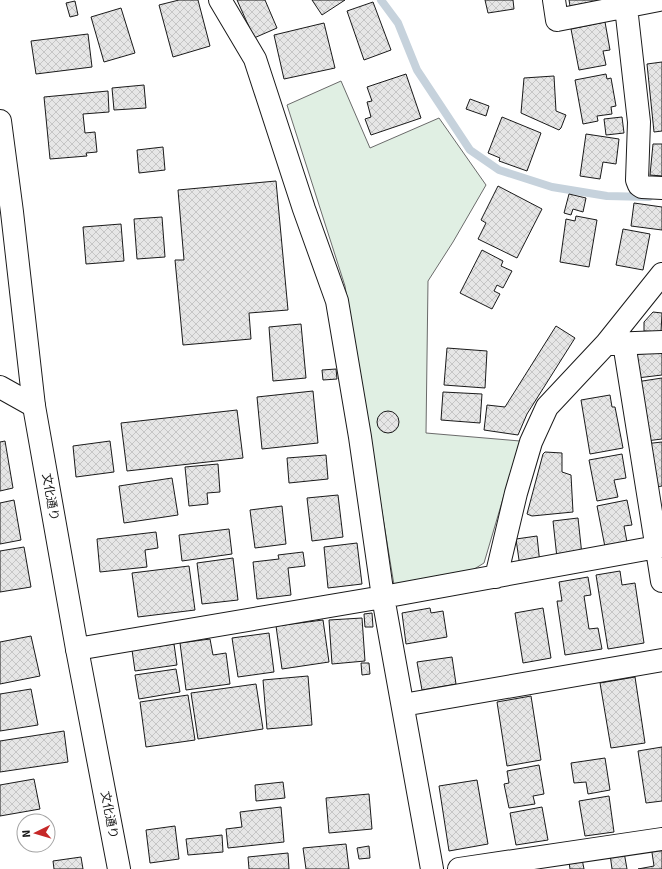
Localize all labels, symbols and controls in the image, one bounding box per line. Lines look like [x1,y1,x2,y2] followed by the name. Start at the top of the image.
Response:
[38,472,62,522] street label: 文化通り
[97,790,121,840] street label: 文化通り
[16,813,56,853] north arrow
[20,829,33,838] text: N

